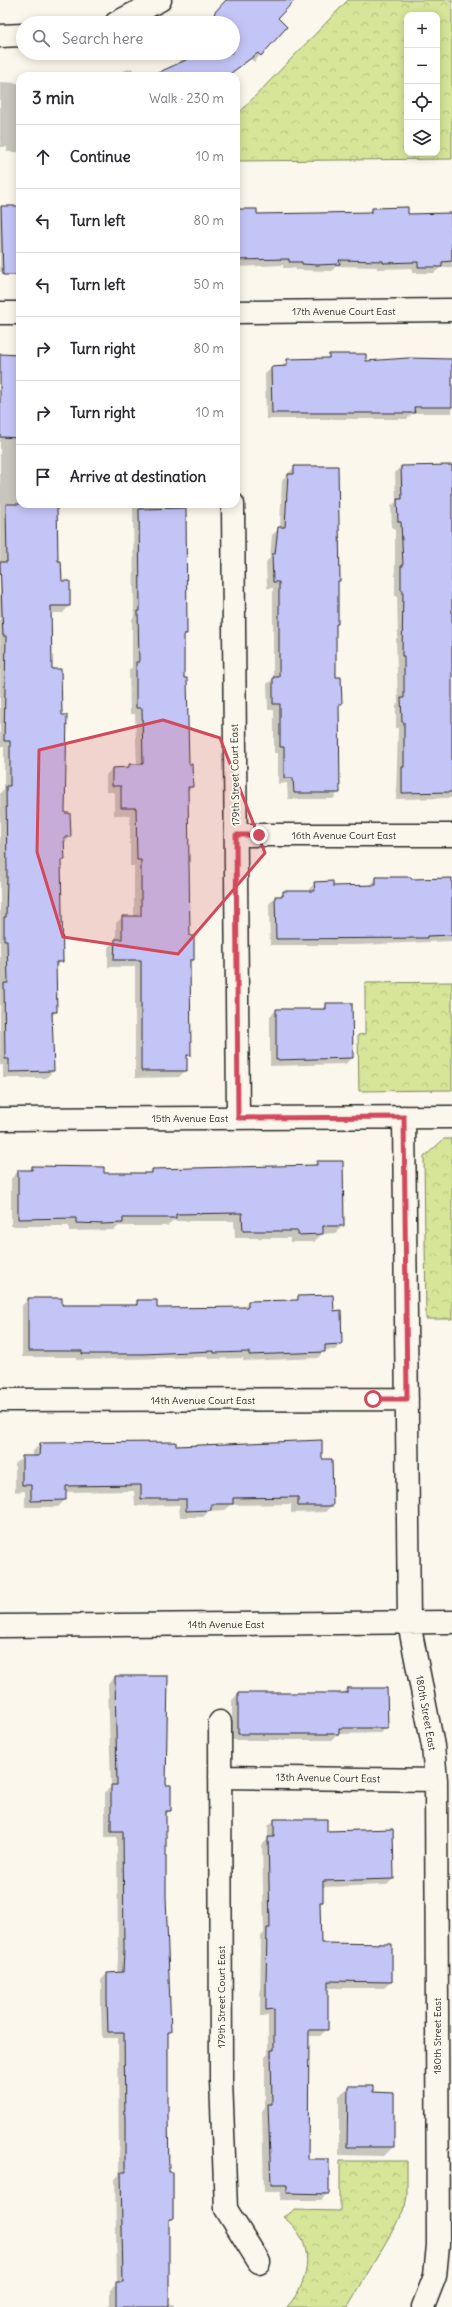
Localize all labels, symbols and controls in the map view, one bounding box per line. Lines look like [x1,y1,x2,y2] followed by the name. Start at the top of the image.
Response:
[404,12,440,156] map controls
[404,12,440,48] button: +
[16,16,240,60] search box
[30,27,52,49] icon: search
[62,29,143,48] text: Search here
[404,48,440,84] button: −
[404,84,440,120] button: locate
[32,87,74,109] text: 3 min
[149,90,224,107] text: Walk · 230 m
[404,120,440,156] button: layers
[32,146,54,168] icon: ahead
[70,147,131,166] text: Continue
[196,148,224,165] text: 10 m
[32,210,54,232] icon: left
[70,211,125,230] text: Turn left
[193,212,224,229] text: 80 m
[32,274,54,296] icon: left
[70,275,125,294] text: Turn left
[193,276,224,293] text: 50 m
[292,305,396,318] street label: 17th Avenue Court East
[32,338,54,360] icon: right
[70,339,135,358] text: Turn right
[193,340,224,357] text: 80 m
[32,402,54,424] icon: right
[70,403,135,422] text: Turn right
[196,404,224,421] text: 10 m
[32,466,54,488] icon: arrive
[70,467,206,486] text: Arrive at destination
[228,723,242,826] street label: 179th Street Court East
[250,826,268,844] route end
[292,829,397,842] street label: 16th Avenue Court East
[152,1112,229,1125] street label: 15th Avenue East
[364,1390,382,1408] route start
[151,1394,256,1407] street label: 14th Avenue Court East
[188,1618,265,1631] street label: 14th Avenue East
[413,1674,439,1752] street label: 180th Street East
[276,1771,381,1785] street label: 13th Avenue Court East
[215,1945,228,2048] street label: 179th Street Court East
[431,1997,444,2074] street label: 180th Street East

